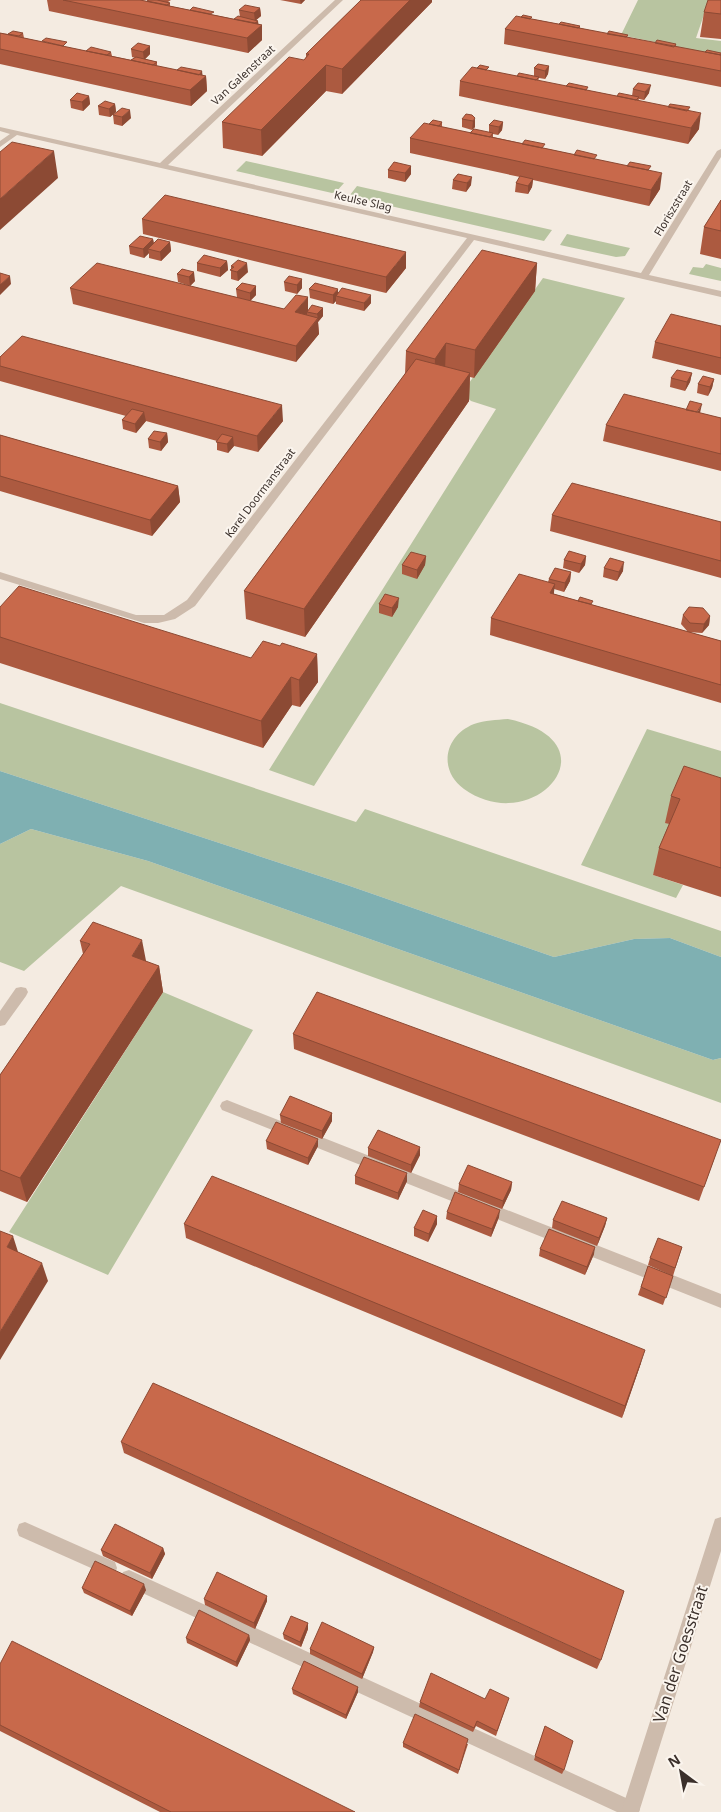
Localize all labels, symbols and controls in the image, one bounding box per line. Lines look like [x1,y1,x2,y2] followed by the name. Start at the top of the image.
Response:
[208,41,278,108] street label: Van Galenstraat
[650,177,695,239] street label: Floriszstraat
[333,187,393,214] street label: Keulse Slag
[221,445,298,540] street label: Karel Doormanstraat
[647,1582,713,1726] street label: Van der Goesstraat
[656,1747,706,1797] north arrow
[664,1749,684,1772] text: N

